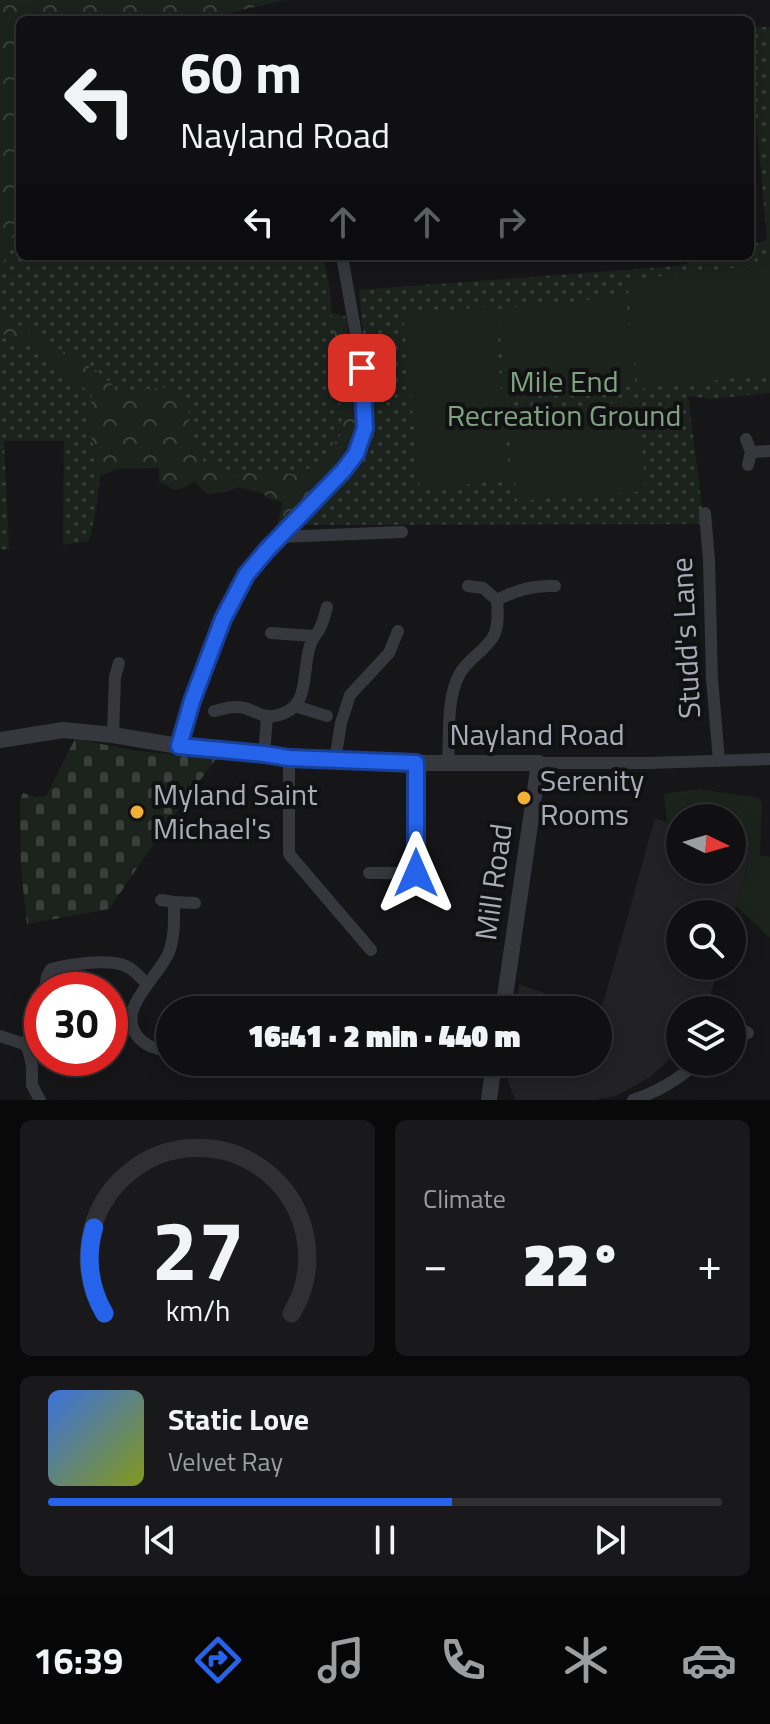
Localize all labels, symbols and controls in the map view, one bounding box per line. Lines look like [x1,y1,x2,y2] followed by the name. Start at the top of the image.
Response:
[180,30,302,115] text: 60 m
[48,48,152,152] icon: left
[180,107,390,162] text: Nayland Road
[237,200,281,244] icon: left
[321,200,365,244] icon: ahead
[405,200,449,244] icon: ahead
[489,200,533,244] icon: right
[328,334,396,402] pin
[340,346,384,390] icon: arrive
[447,358,681,438] park label: Mile End Recreation Ground
[658,556,712,720] street label: Studd's Lane
[449,711,625,757] street label: Nayland Road
[540,757,644,837] place label: Serenity Rooms
[153,771,318,851] place label: Myland Saint Michael's
[515,789,533,807] marker: Serenity Rooms
[128,803,146,821] marker: Myland Saint Michael's
[666,804,746,884] north arrow
[666,804,746,1076] map controls
[462,821,524,943] street label: Mill Road
[374,831,458,915] position arrow
[666,900,746,980] button: search
[24,972,128,1076] speed limit sign: 30
[666,996,746,1076] button: layers
[248,1013,520,1059] text: 16:41 · 2 min · 440 m
[423,1179,506,1218] text: Climate
[151,1186,244,1312] text: 27
[523,1218,622,1309] text: 22°
[423,1230,448,1297] text: −
[697,1230,722,1297] text: +
[165,1289,230,1332] text: km/h
[168,1396,309,1442] text: Static Love
[168,1442,283,1481] text: Velvet Ray
[138,1518,182,1562] icon: previous
[363,1518,407,1562] icon: pause
[588,1518,632,1562] icon: next
[190,1632,246,1688] icon: directions
[313,1632,369,1688] icon: music
[435,1632,491,1688] icon: phone
[558,1632,614,1688] icon: climate
[681,1632,737,1688] icon: car
[33,1633,123,1688] text: 16:39

